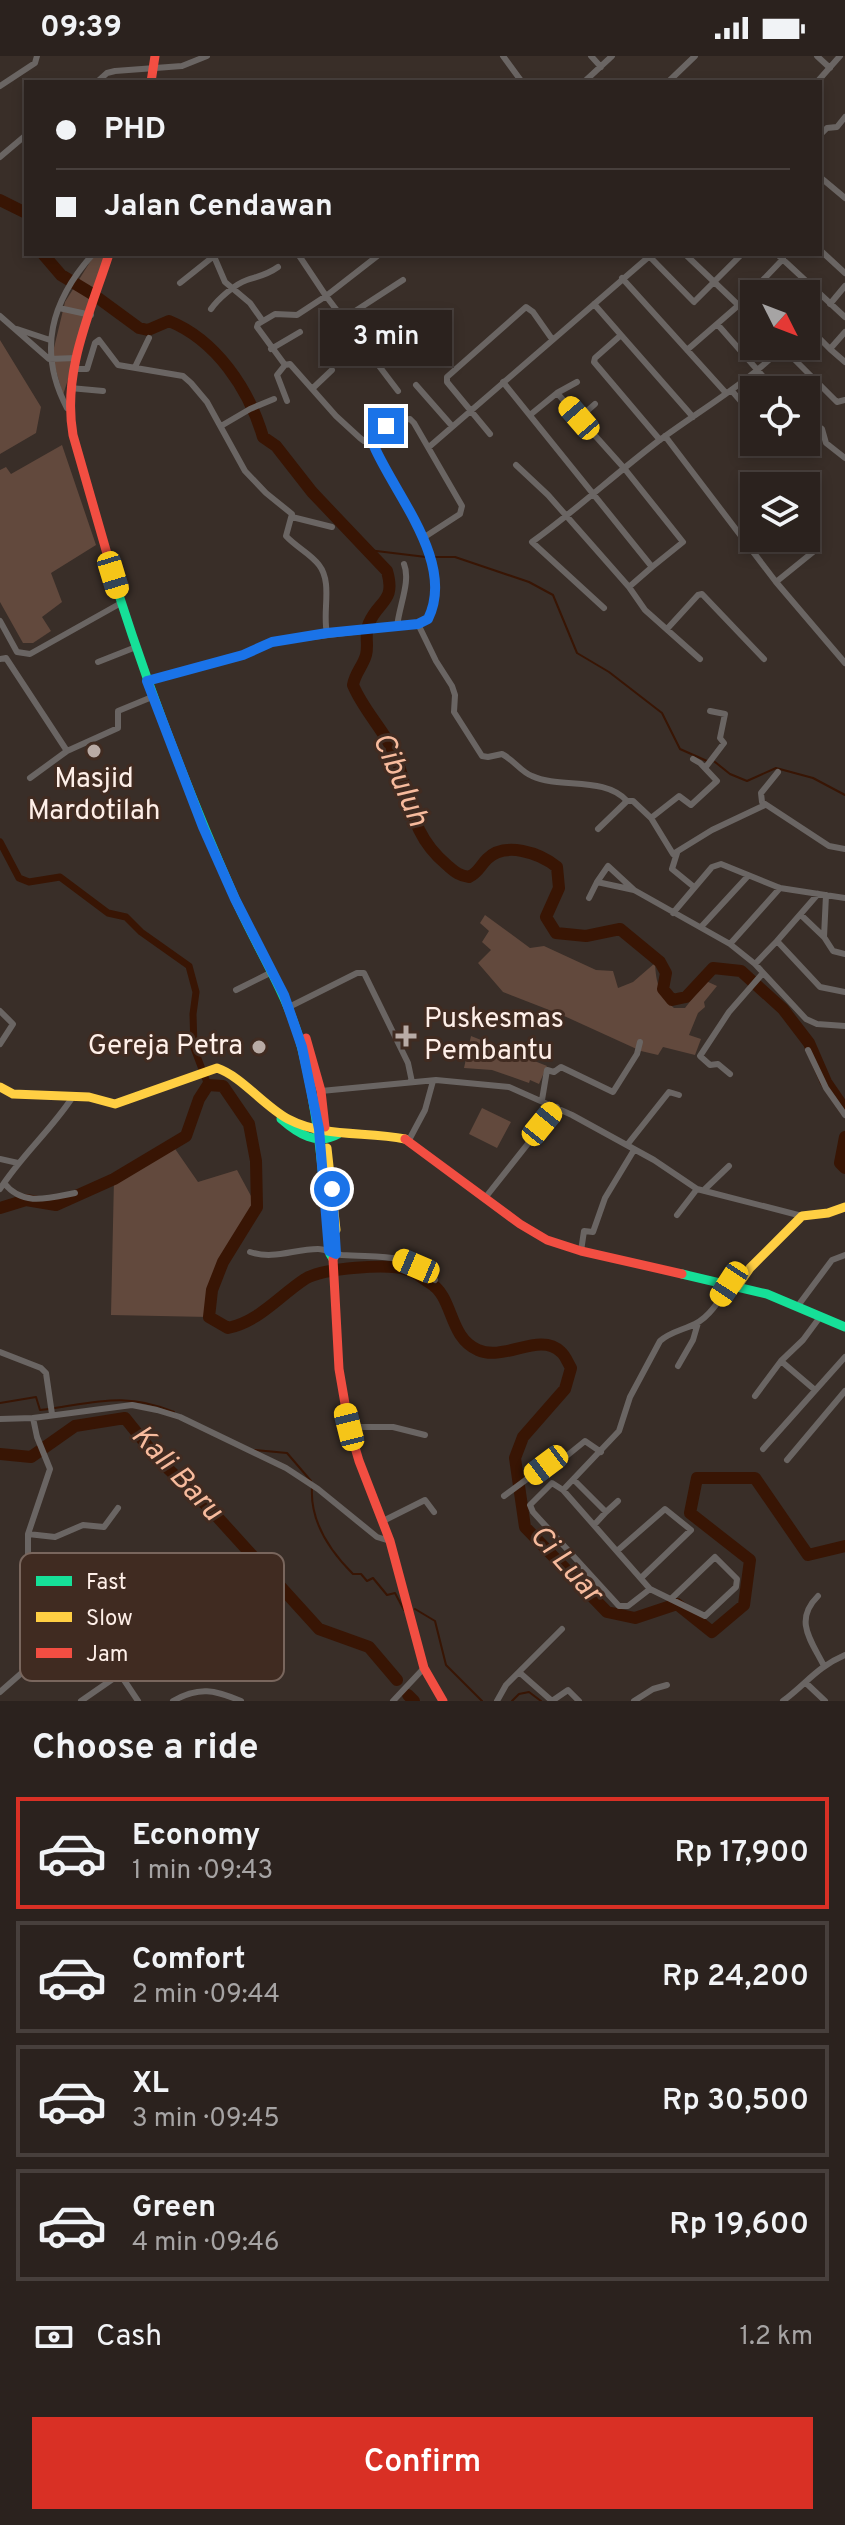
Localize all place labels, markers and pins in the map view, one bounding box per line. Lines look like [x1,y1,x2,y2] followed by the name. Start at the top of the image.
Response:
[85,742,103,760] marker: Masjid Mardotilah
[28,762,161,830] place label: Masjid Mardotilah
[424,1002,564,1070] place label: Puskesmas Pembantu
[395,1025,417,1047] marker: Puskesmas Pembantu
[88,1029,243,1065] place label: Gereja Petra
[250,1038,268,1056] marker: Gereja Petra

